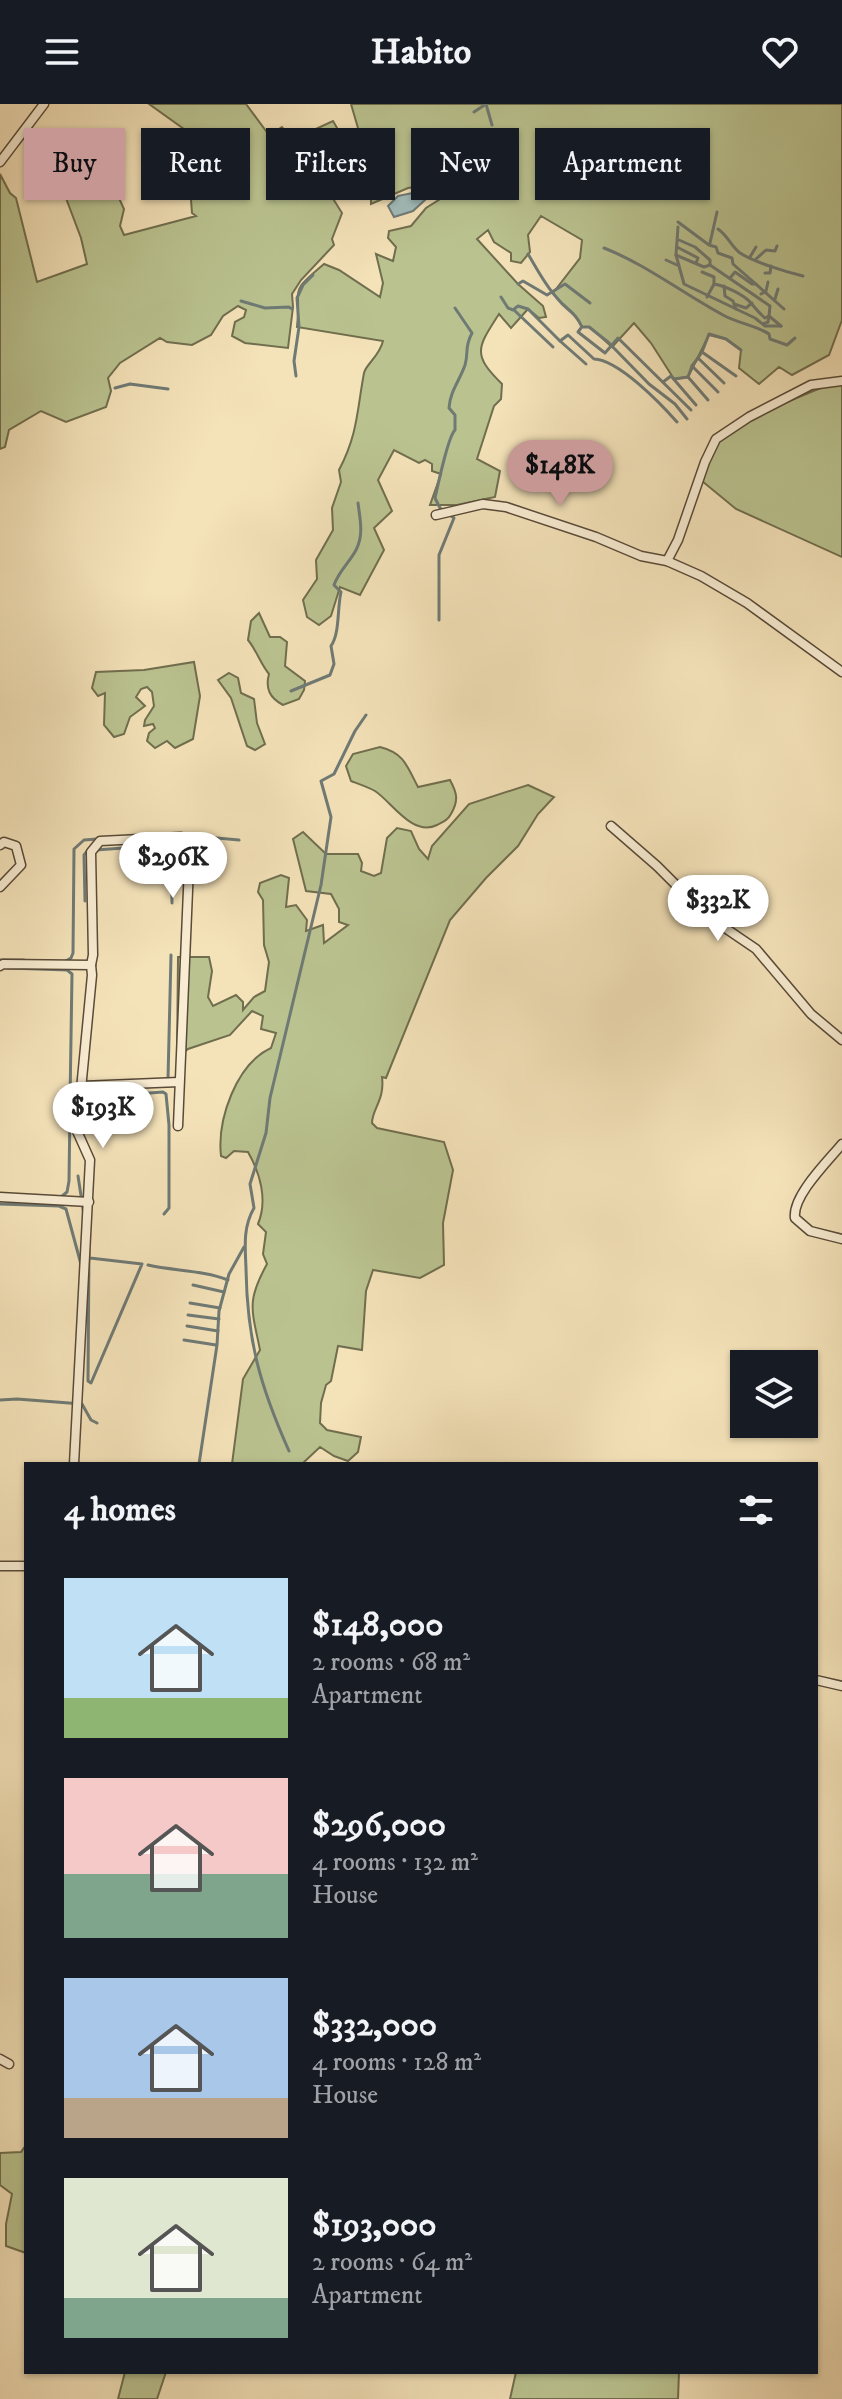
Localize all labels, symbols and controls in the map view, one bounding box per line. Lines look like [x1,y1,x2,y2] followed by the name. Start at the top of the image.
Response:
[40,30,84,74] icon: menu
[371,30,471,75] text: Habito
[758,30,802,74] icon: heart
[24,128,125,200] chip: Buy
[141,128,250,200] chip: Rent
[266,128,395,200] chip: Filters
[411,128,519,200] chip: New
[535,128,710,200] chip: Apartment
[504,440,616,508] pin: $148K
[525,449,595,482] text: $148K
[117,832,229,900] pin: $296K
[137,841,209,874] text: $296K
[662,875,774,943] pin: $332K
[686,884,750,917] text: $332K
[47,1082,159,1150] pin: $193K
[71,1091,135,1124] text: $193K
[730,1350,818,1438] map controls
[730,1350,818,1438] button: layers
[734,1488,778,1532] icon: filters
[64,1489,176,1531] text: 4 homes
[312,1604,444,1646] text: $148,000
[128,1610,224,1706] icon: home
[312,1646,470,1679] text: 2 rooms · 68 m²
[312,1679,423,1712] text: Apartment
[312,1804,446,1846] text: $296,000
[128,1810,224,1906] icon: home
[312,1846,478,1879] text: 4 rooms · 132 m²
[312,1879,378,1912] text: House
[312,2004,437,2046] text: $332,000
[128,2010,224,2106] icon: home
[312,2046,481,2079] text: 4 rooms · 128 m²
[312,2079,378,2112] text: House
[312,2204,437,2246] text: $193,000
[128,2210,224,2306] icon: home
[312,2246,472,2279] text: 2 rooms · 64 m²
[312,2279,423,2312] text: Apartment

